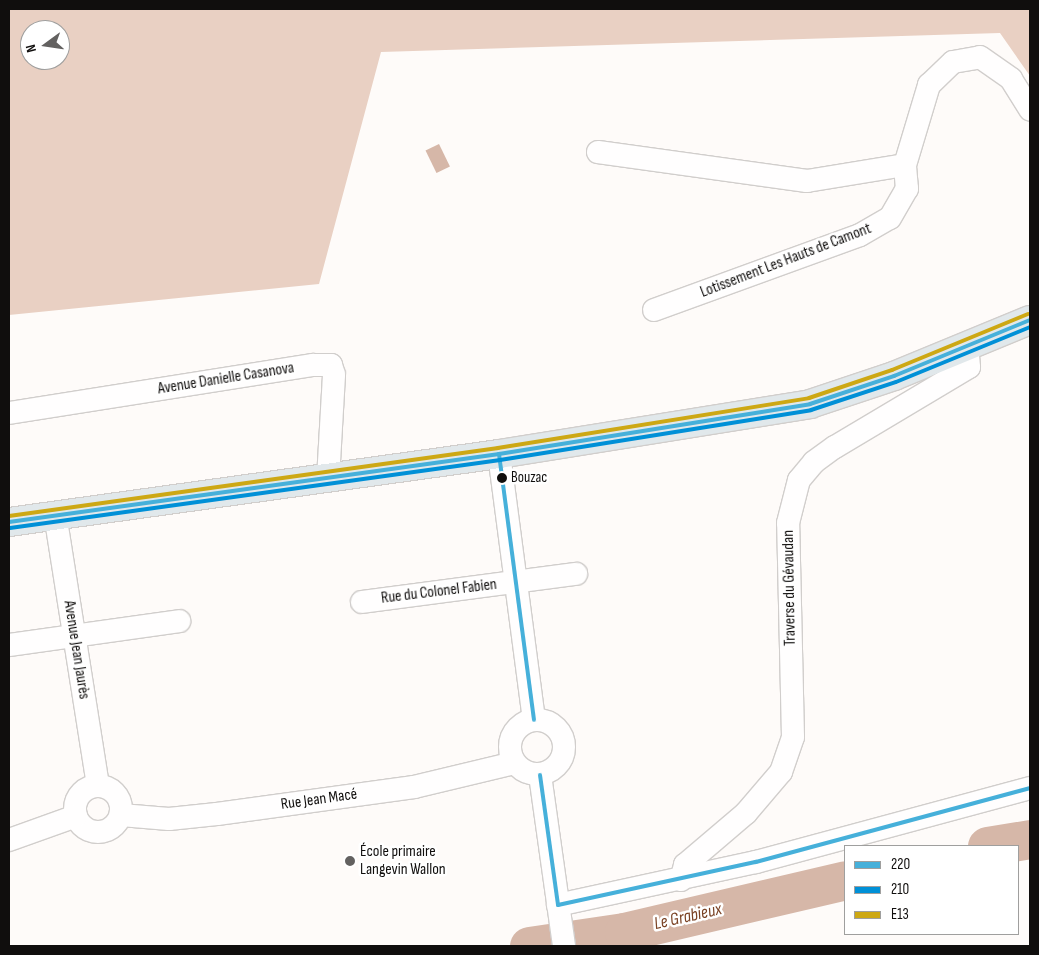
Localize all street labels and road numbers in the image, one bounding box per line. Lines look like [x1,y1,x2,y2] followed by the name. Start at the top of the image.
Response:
[698,219,874,303] street label: Lotissement Les Hauts de Camont
[156,359,296,399] street label: Avenue Danielle Casanova
[779,530,801,646] street label: Traverse du Gévaudan
[380,575,498,609] street label: Rue du Colonel Fabien
[59,599,93,701] street label: Avenue Jean Jaurès
[280,785,358,815] street label: Rue Jean Macé

